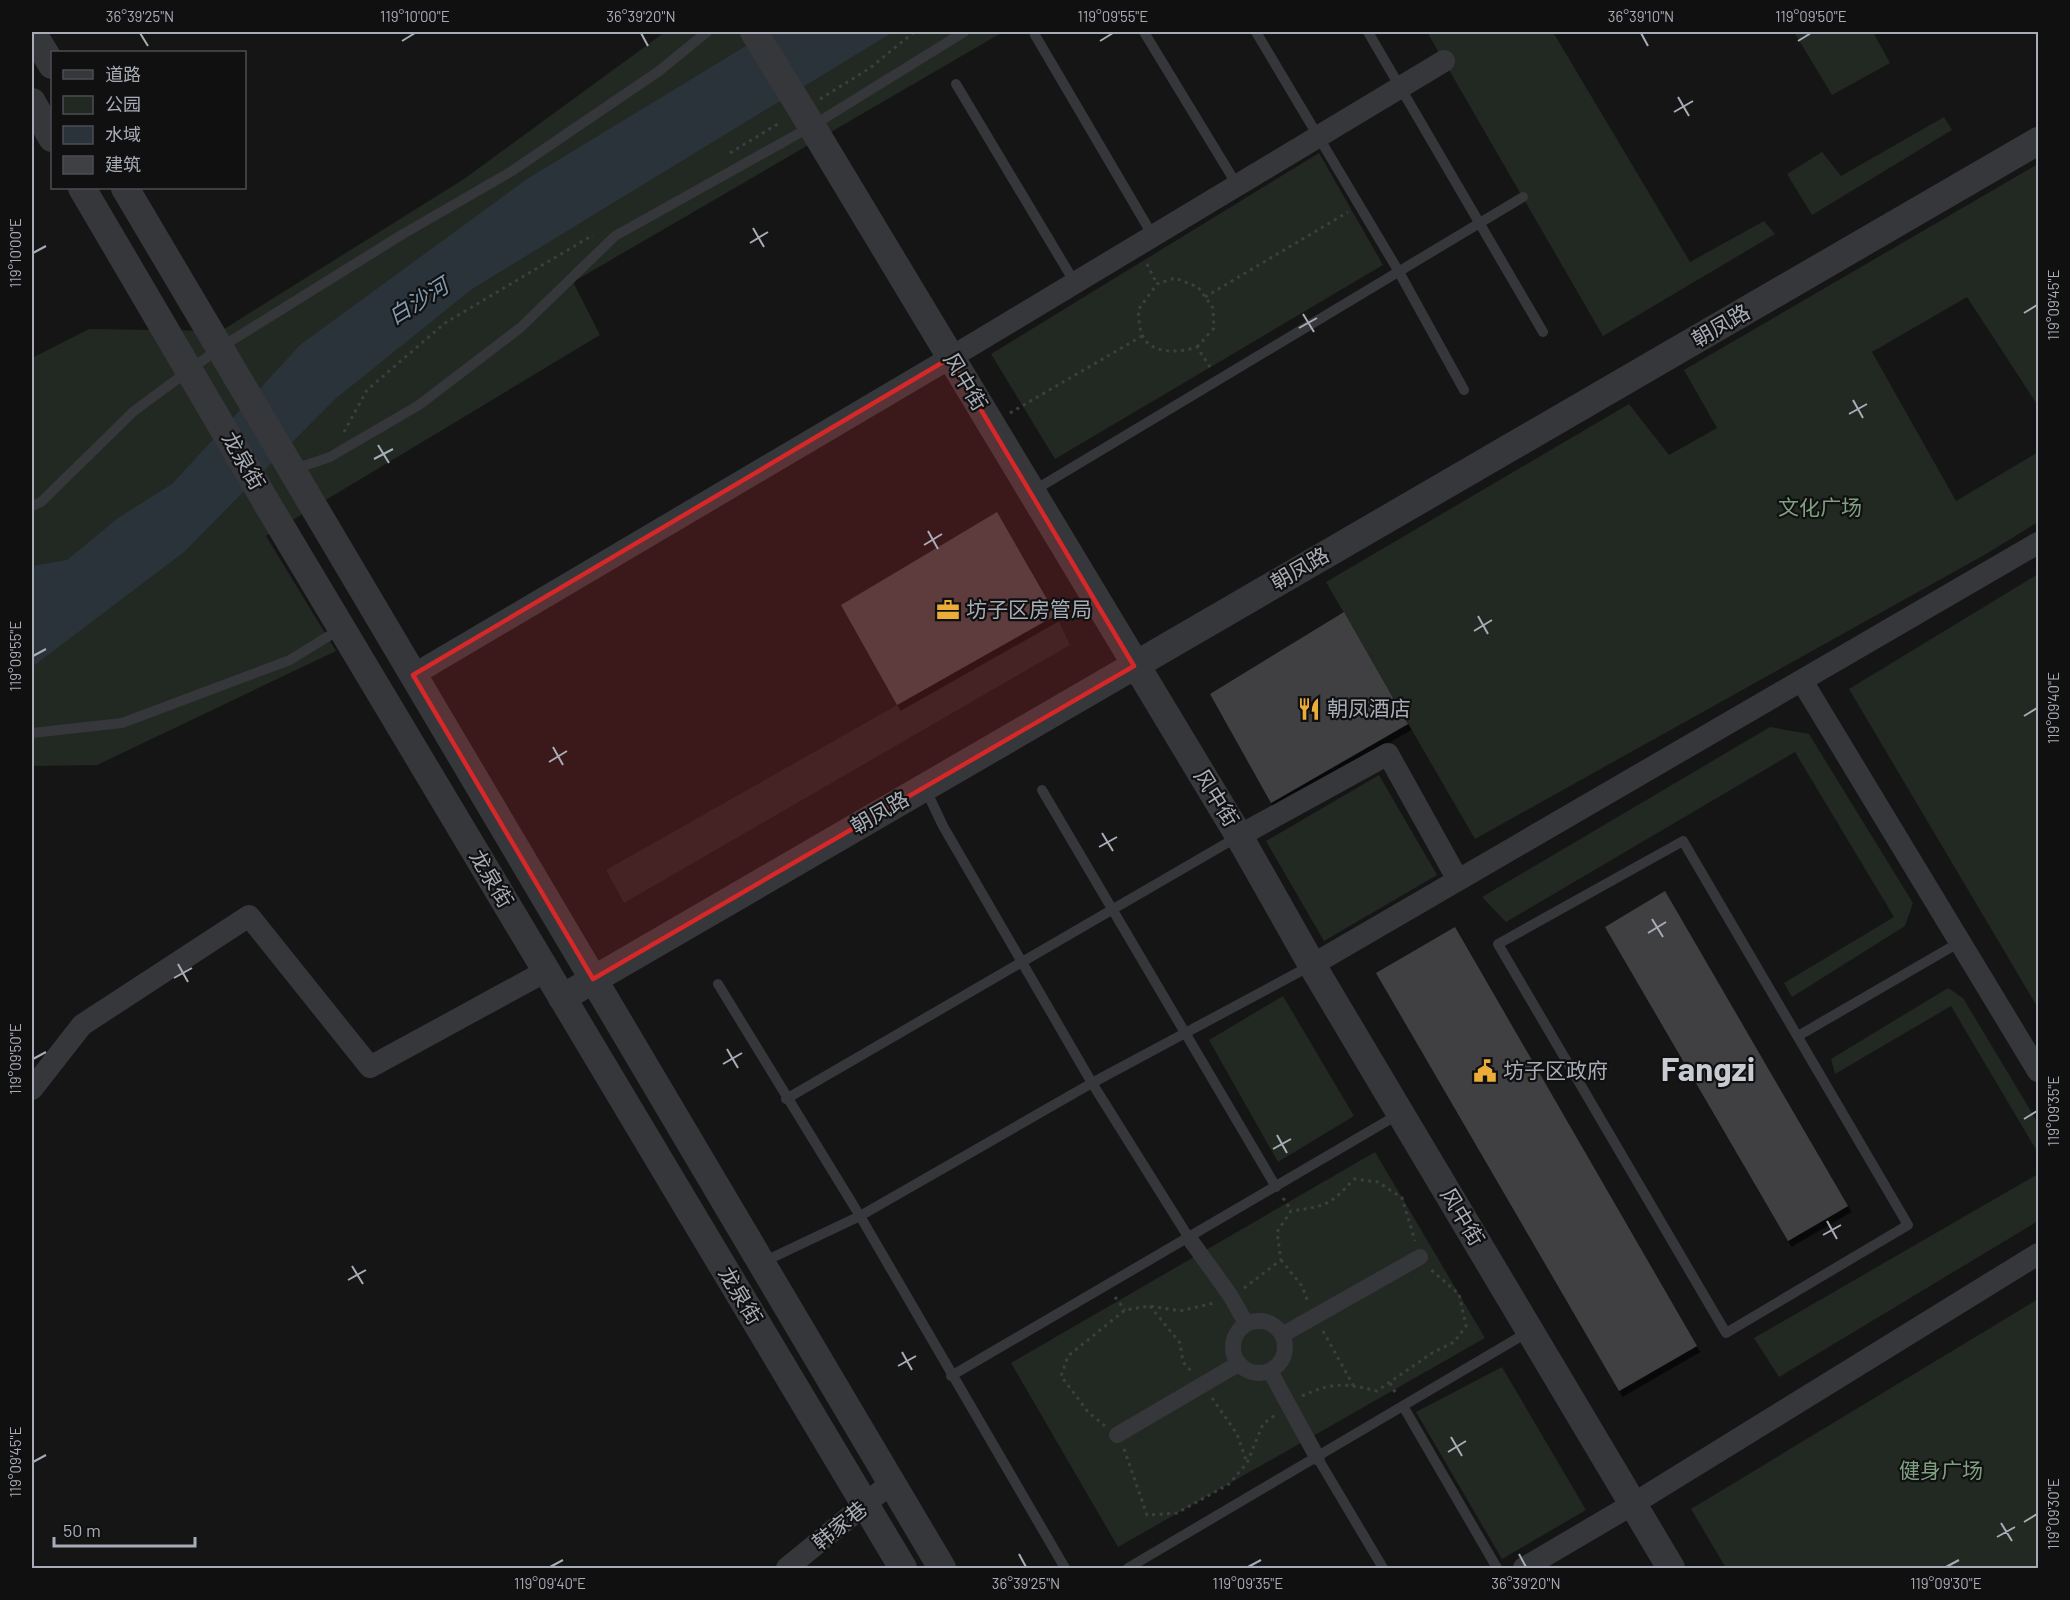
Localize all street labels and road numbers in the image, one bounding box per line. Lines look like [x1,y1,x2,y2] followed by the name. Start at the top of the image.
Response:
[1687,298,1754,351] street label: 朝凤路
[939,348,993,415] street label: 风中街
[218,427,271,494] street label: 龙泉街
[1266,541,1333,594] street label: 朝凤路
[1190,764,1245,831] street label: 风中街
[846,785,913,838] street label: 朝凤路
[465,845,519,912] street label: 龙泉街
[1436,1183,1490,1250] street label: 风中街
[714,1262,768,1329] street label: 龙泉街
[807,1495,871,1554] street label: 韩家巷

